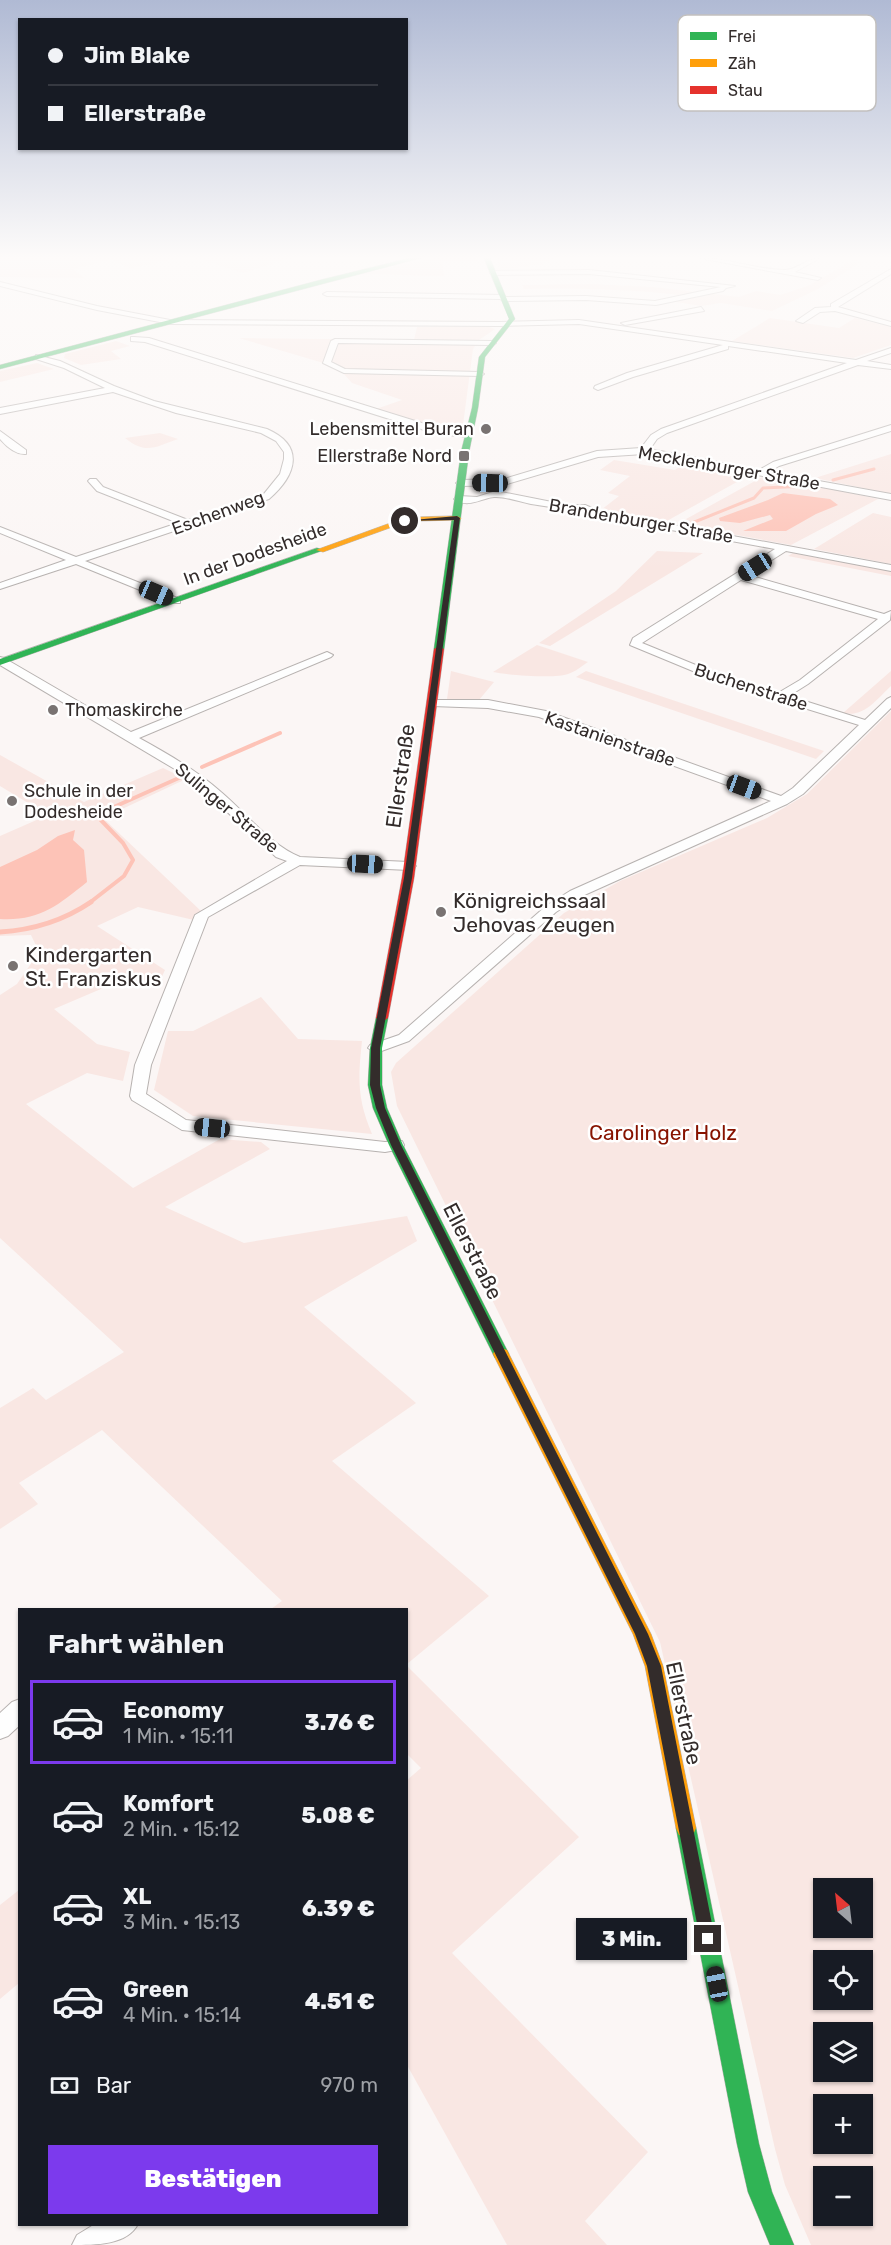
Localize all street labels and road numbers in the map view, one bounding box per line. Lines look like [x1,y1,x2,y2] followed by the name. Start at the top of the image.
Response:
[636,441,822,495] street label: Mecklenburger Straße
[169,486,267,540] street label: Eschenweg
[547,494,735,548] street label: Brandenburger Straße
[180,518,330,590] street label: In der Dodesheide
[691,658,811,716] street label: Buchenstraße
[542,706,678,772] street label: Kastanienstraße
[380,722,420,830] street label: Ellerstraße
[171,758,283,858] street label: Sulinger Straße
[438,1198,508,1304] street label: Ellerstraße
[661,1659,707,1767] street label: Ellerstraße

